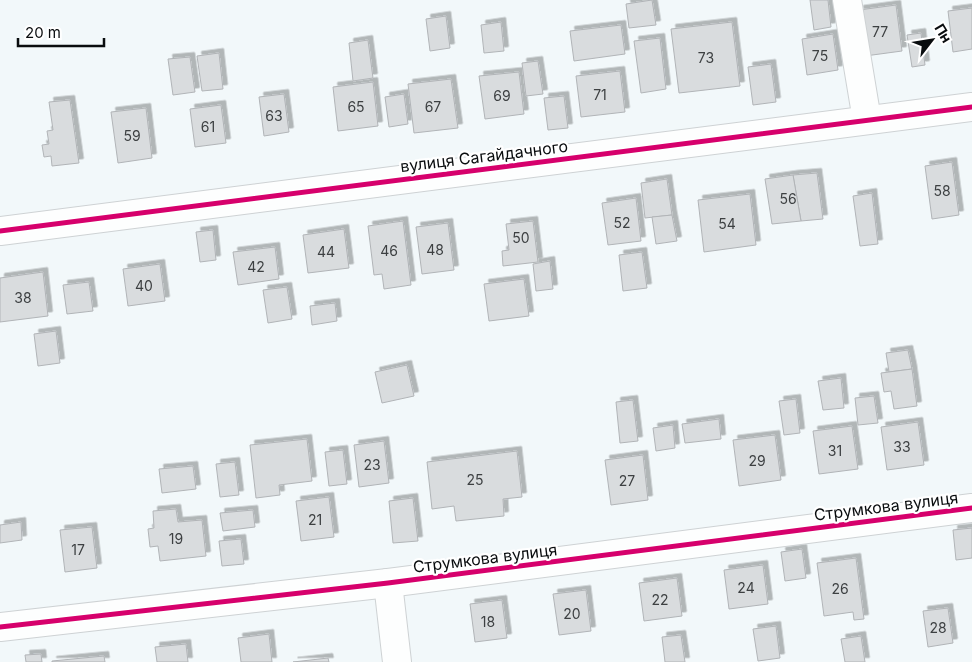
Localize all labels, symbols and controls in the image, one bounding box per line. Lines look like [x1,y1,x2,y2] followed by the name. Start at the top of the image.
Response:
[18,15,104,47] scale bar
[907,15,957,65] north arrow
[931,20,956,46] text: Пн
[25,23,61,42] text: 20 m
[872,23,888,40] house number: 77
[812,47,828,64] house number: 75
[698,49,714,66] house number: 73
[593,86,607,103] house number: 71
[493,87,511,104] house number: 69
[347,98,365,115] house number: 65
[425,98,441,115] house number: 67
[265,107,283,124] house number: 63
[201,118,215,135] house number: 61
[123,127,141,144] house number: 59
[399,136,569,176] street label: вулиця Сагайдачного
[933,182,951,199] house number: 58
[779,190,797,207] house number: 56
[613,214,631,231] house number: 52
[718,215,736,232] house number: 54
[512,229,530,246] house number: 50
[426,241,444,258] house number: 48
[380,242,398,259] house number: 46
[317,243,335,260] house number: 44
[247,258,265,275] house number: 42
[135,277,153,294] house number: 40
[14,289,32,306] house number: 38
[893,438,911,455] house number: 33
[828,442,842,459] house number: 31
[748,452,766,469] house number: 29
[363,456,381,473] house number: 23
[466,471,484,488] house number: 25
[619,472,635,489] house number: 27
[813,487,959,525] street label: Струмкова вулиця
[308,511,322,528] house number: 21
[169,530,183,547] house number: 19
[412,539,558,577] street label: Струмкова вулиця
[71,541,85,558] house number: 17
[737,579,755,596] house number: 24
[831,580,849,597] house number: 26
[651,591,669,608] house number: 22
[563,605,581,622] house number: 20
[481,613,495,630] house number: 18
[929,619,947,636] house number: 28

